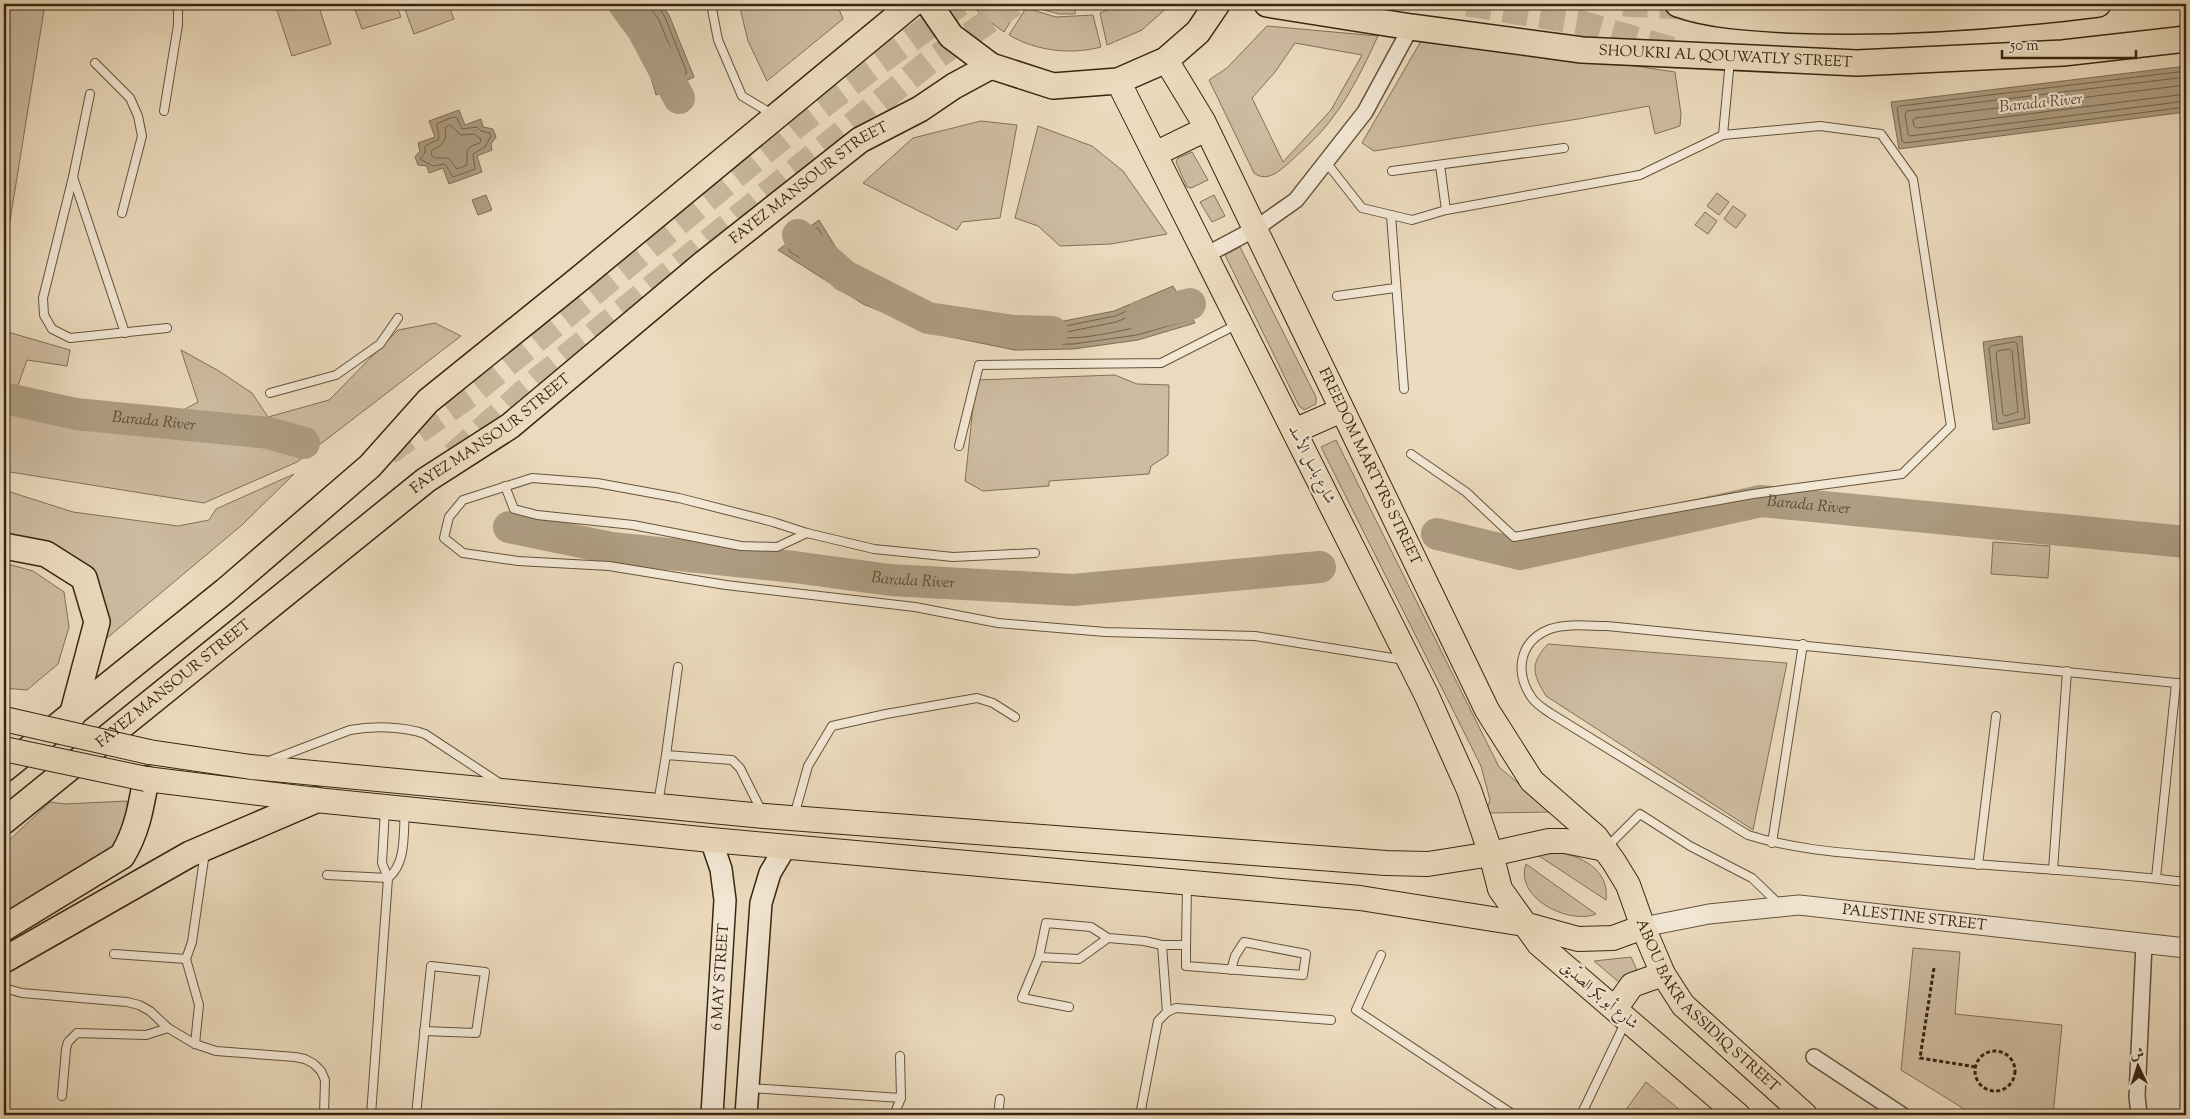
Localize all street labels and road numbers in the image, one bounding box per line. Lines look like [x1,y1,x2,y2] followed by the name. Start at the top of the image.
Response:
[1598,40,1853,73] street label: SHOUKRI AL QOUWATLY STREET
[725,117,892,249] street label: FAYEZ MANSOUR STREET
[1313,364,1426,569] street label: FREEDOM MARTYRS STREET
[406,369,576,499] street label: FAYEZ MANSOUR STREET
[1281,421,1342,508] street label: شارع باسل الأسد
[92,615,256,753] street label: FAYEZ MANSOUR STREET
[1841,899,1988,936] street label: PALESTINE STREET
[1630,916,1784,1098] street label: ABOU BAKR ASSIDIQ STREET
[707,922,735,1031] street label: 6 MAY STREET
[1555,956,1644,1036] street label: شارع أبو بكر الصدّيق

